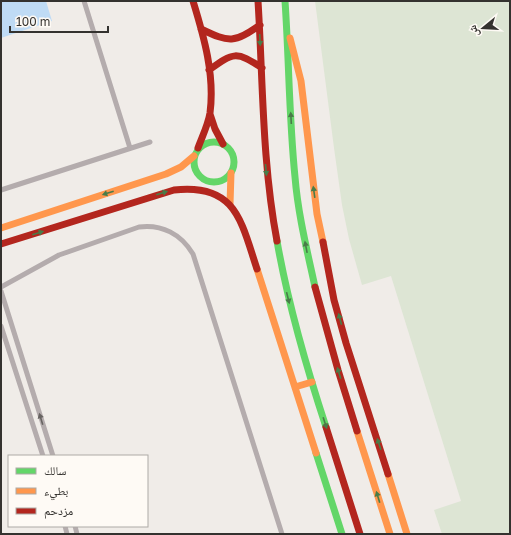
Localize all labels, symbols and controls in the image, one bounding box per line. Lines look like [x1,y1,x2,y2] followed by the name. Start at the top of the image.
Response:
[10,8,108,34] scale bar
[463,8,503,48] north arrow
[16,14,50,29] text: 100 m
[465,23,483,39] text: ش
[257,34,264,46] one-way arrow
[287,112,294,124] one-way arrow
[263,164,270,176] one-way arrow
[311,186,317,198] one-way arrow
[156,190,168,196] one-way arrow
[102,191,114,197] one-way arrow
[33,229,45,235] one-way arrow
[303,241,309,253] one-way arrow
[286,291,292,304] one-way arrow
[336,313,342,326] one-way arrow
[336,366,342,378] one-way arrow
[38,412,44,424] one-way arrow
[322,417,328,429] one-way arrow
[375,437,381,449] one-way arrow
[8,455,148,527] legend
[44,463,66,478] text: سالك
[44,483,68,501] text: بطيء
[375,490,381,502] one-way arrow
[44,503,73,519] text: مزدحم

